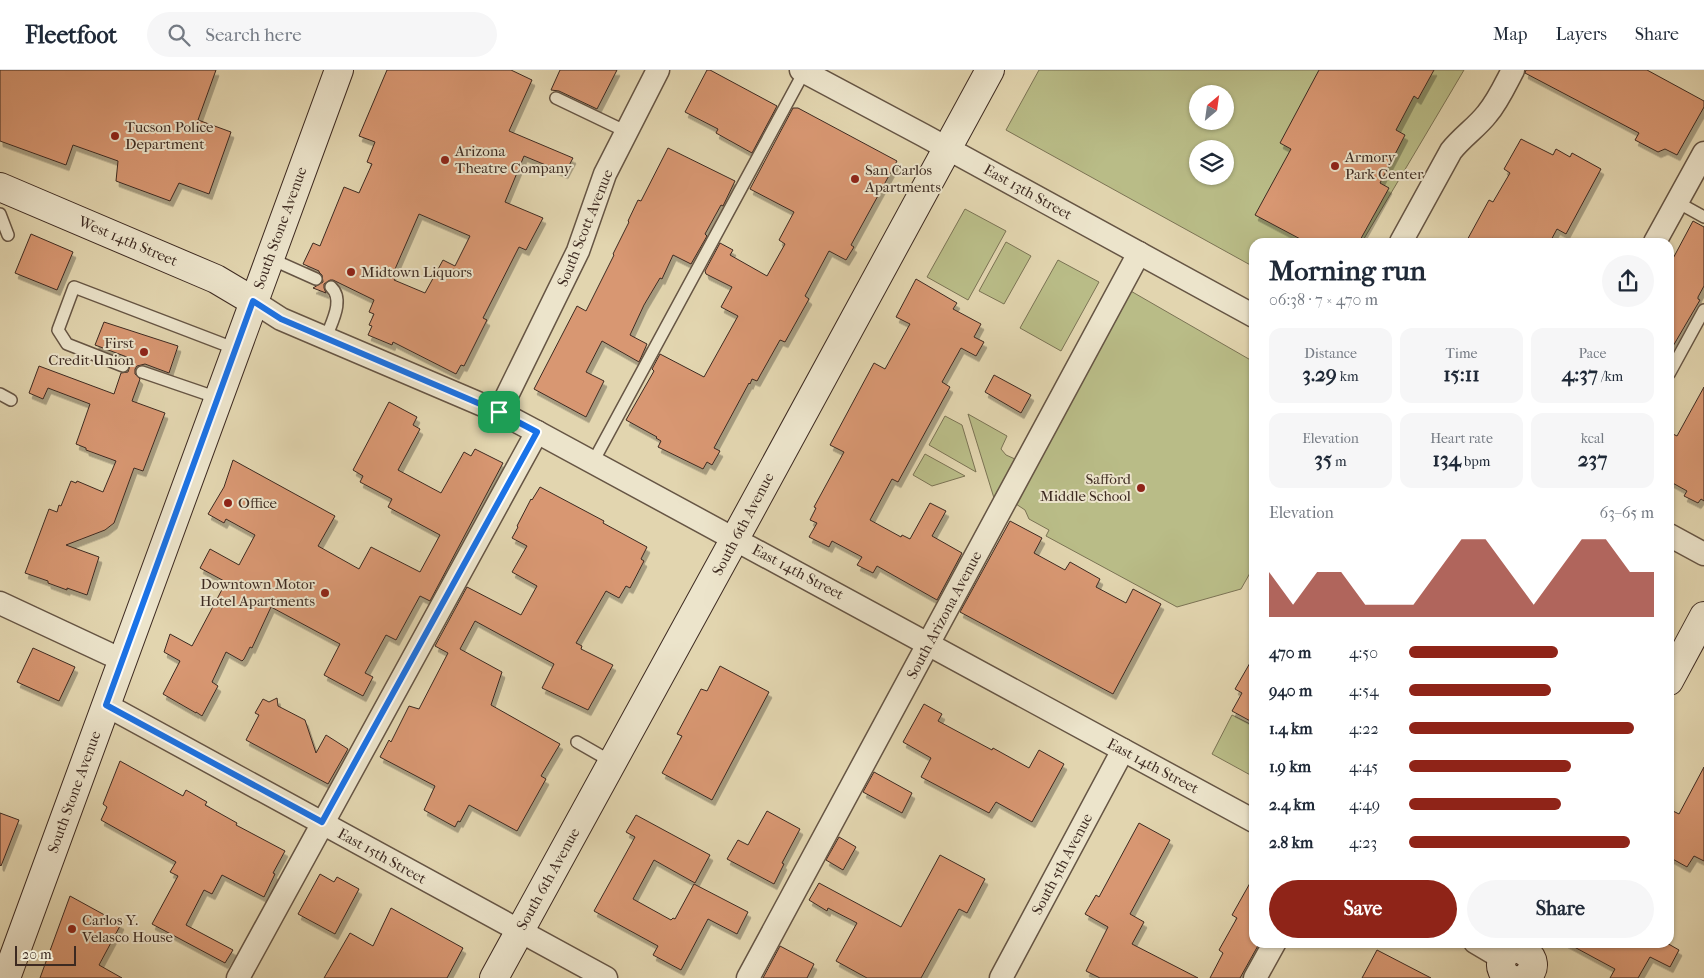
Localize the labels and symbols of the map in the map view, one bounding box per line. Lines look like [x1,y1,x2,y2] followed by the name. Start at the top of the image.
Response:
[1189,85,1234,130] north arrow
[125,118,214,153] place label: Tucson Police Department
[109,130,121,142] marker: Tucson Police Department
[454,142,573,177] place label: Arizona Theatre Company
[1344,148,1424,183] place label: Armory Park Center
[439,154,451,166] marker: Arizona Theatre Company
[981,160,1076,224] street label: East 13th Street
[1329,160,1341,172] marker: Armory Park Center
[864,161,941,196] place label: San Carlos Apartments
[249,164,311,292] street label: South Stone Avenue
[553,166,617,289] street label: South Scott Avenue
[849,173,861,185] marker: San Carlos Apartments
[75,212,181,270] street label: West 14th Street
[361,263,472,281] place label: Midtown Liquors
[345,266,357,278] marker: Midtown Liquors
[48,334,135,369] place label: First Credit Union
[138,346,150,358] marker: First Credit Union
[478,391,520,433] pin
[708,469,778,579] street label: South 6th Avenue
[1040,470,1132,505] place label: Safford Middle School
[1135,482,1147,494] marker: Safford Middle School
[238,494,278,512] place label: Office
[222,497,234,509] marker: Office
[749,540,847,604] street label: East 14th Street
[903,547,986,682] street label: South Arizona Avenue
[200,575,316,610] place label: Downtown Motor Hotel Apartments
[319,587,331,599] marker: Downtown Motor Hotel Apartments
[43,728,105,856] street label: South Stone Avenue
[1104,734,1202,798] street label: East 14th Street
[1028,810,1097,918] street label: South 5th Avenue
[335,824,430,888] street label: East 15th Street
[512,824,584,933] street label: South 6th Avenue
[81,911,174,946] place label: Carlos Y. Velasco House
[66,923,78,935] marker: Carlos Y. Velasco House
[15,943,76,966] scale bar

